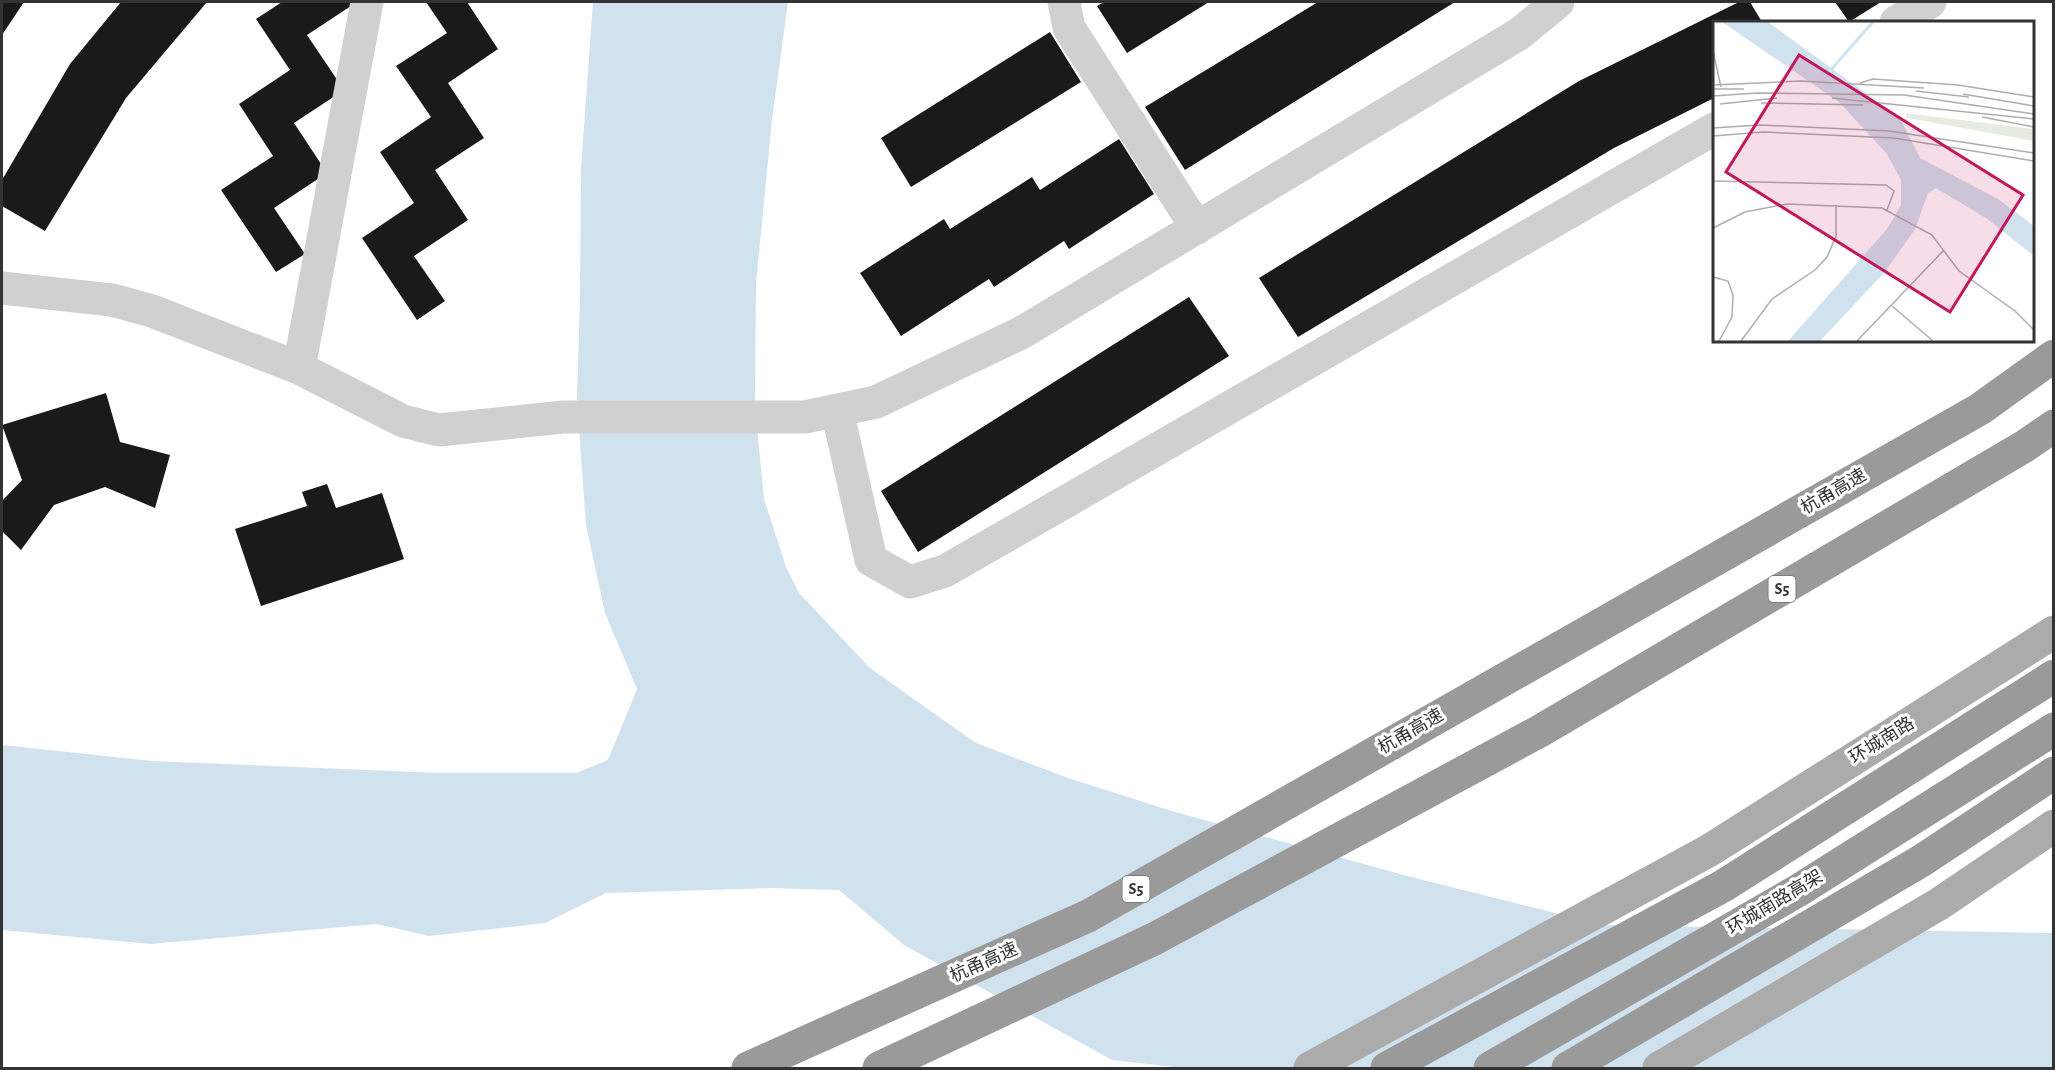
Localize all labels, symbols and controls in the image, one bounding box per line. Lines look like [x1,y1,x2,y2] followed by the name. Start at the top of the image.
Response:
[1713,21,2034,342] inset map
[1797,464,1870,518] street label: 杭甬高速
[1768,576,1796,602] road number: S5
[1374,704,1447,758] street label: 杭甬高速
[1846,713,1917,768] street label: 环城南路
[1723,866,1826,939] street label: 环城南路高架
[1122,876,1150,902] road number: S5
[947,938,1021,986] street label: 杭甬高速

